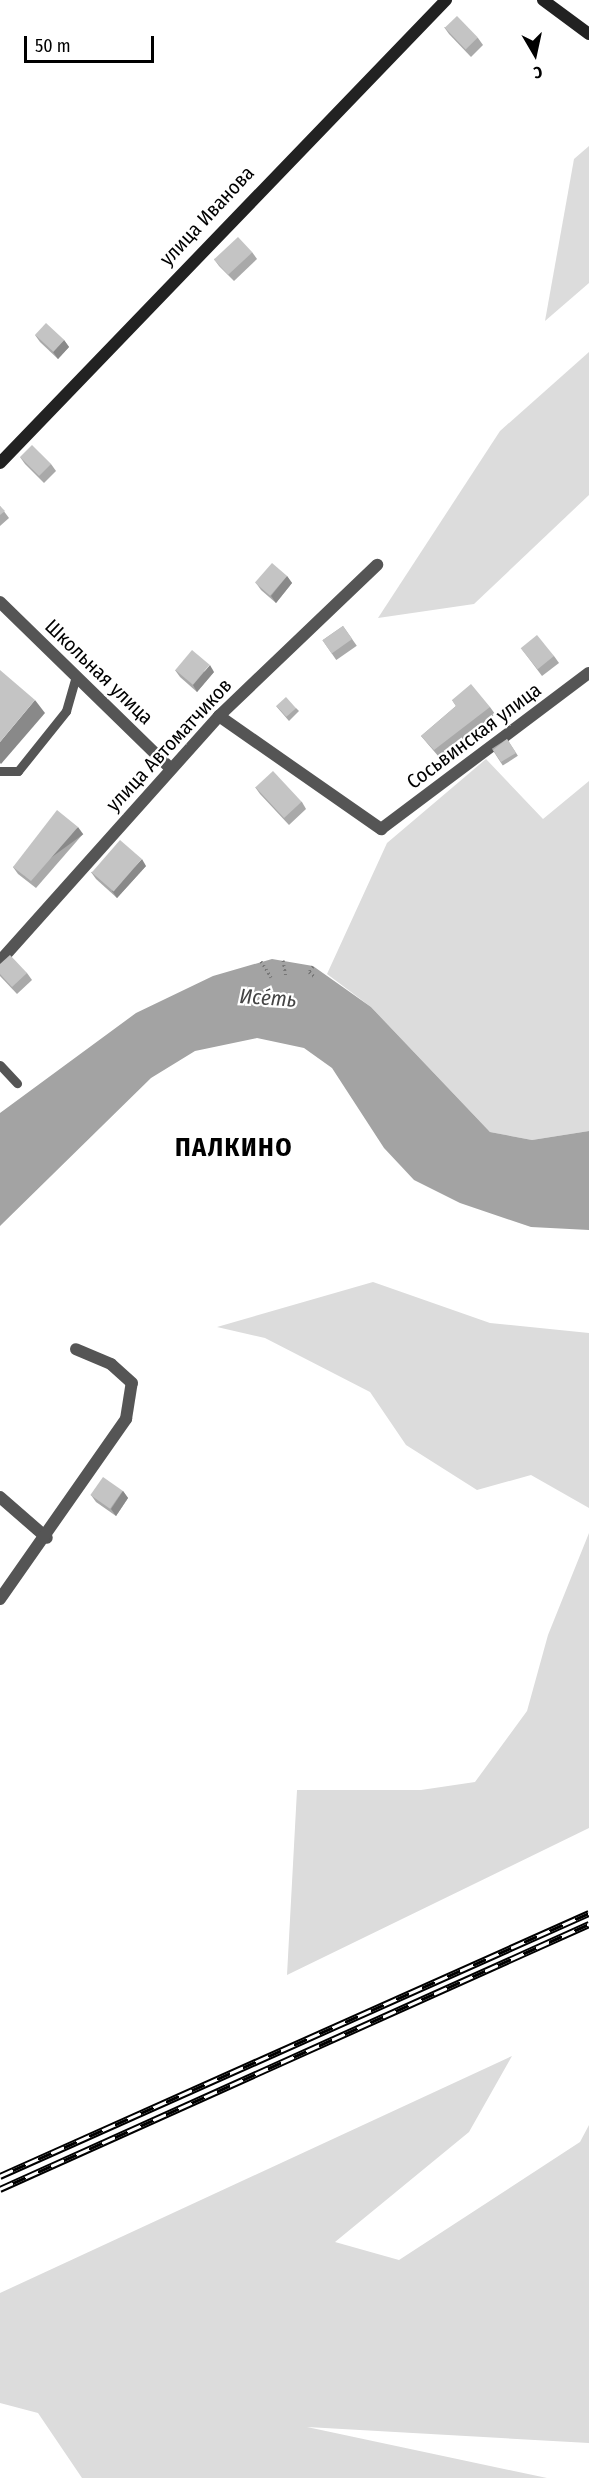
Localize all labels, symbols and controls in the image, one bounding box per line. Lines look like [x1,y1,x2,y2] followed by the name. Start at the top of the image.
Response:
[27,24,158,62] scale bar
[505,24,565,84] north arrow
[35,35,71,57] text: 50 m
[532,62,544,82] text: С
[155,161,259,271] street label: улица Иванова
[40,614,158,730] street label: Школьная улица
[101,673,237,817] street label: улица Автоматчиков
[402,678,546,794] street label: Сосьвинская улица
[239,983,297,1013] water label: Исе́ть
[175,1132,293,1164] district label: ПАЛКИНО

